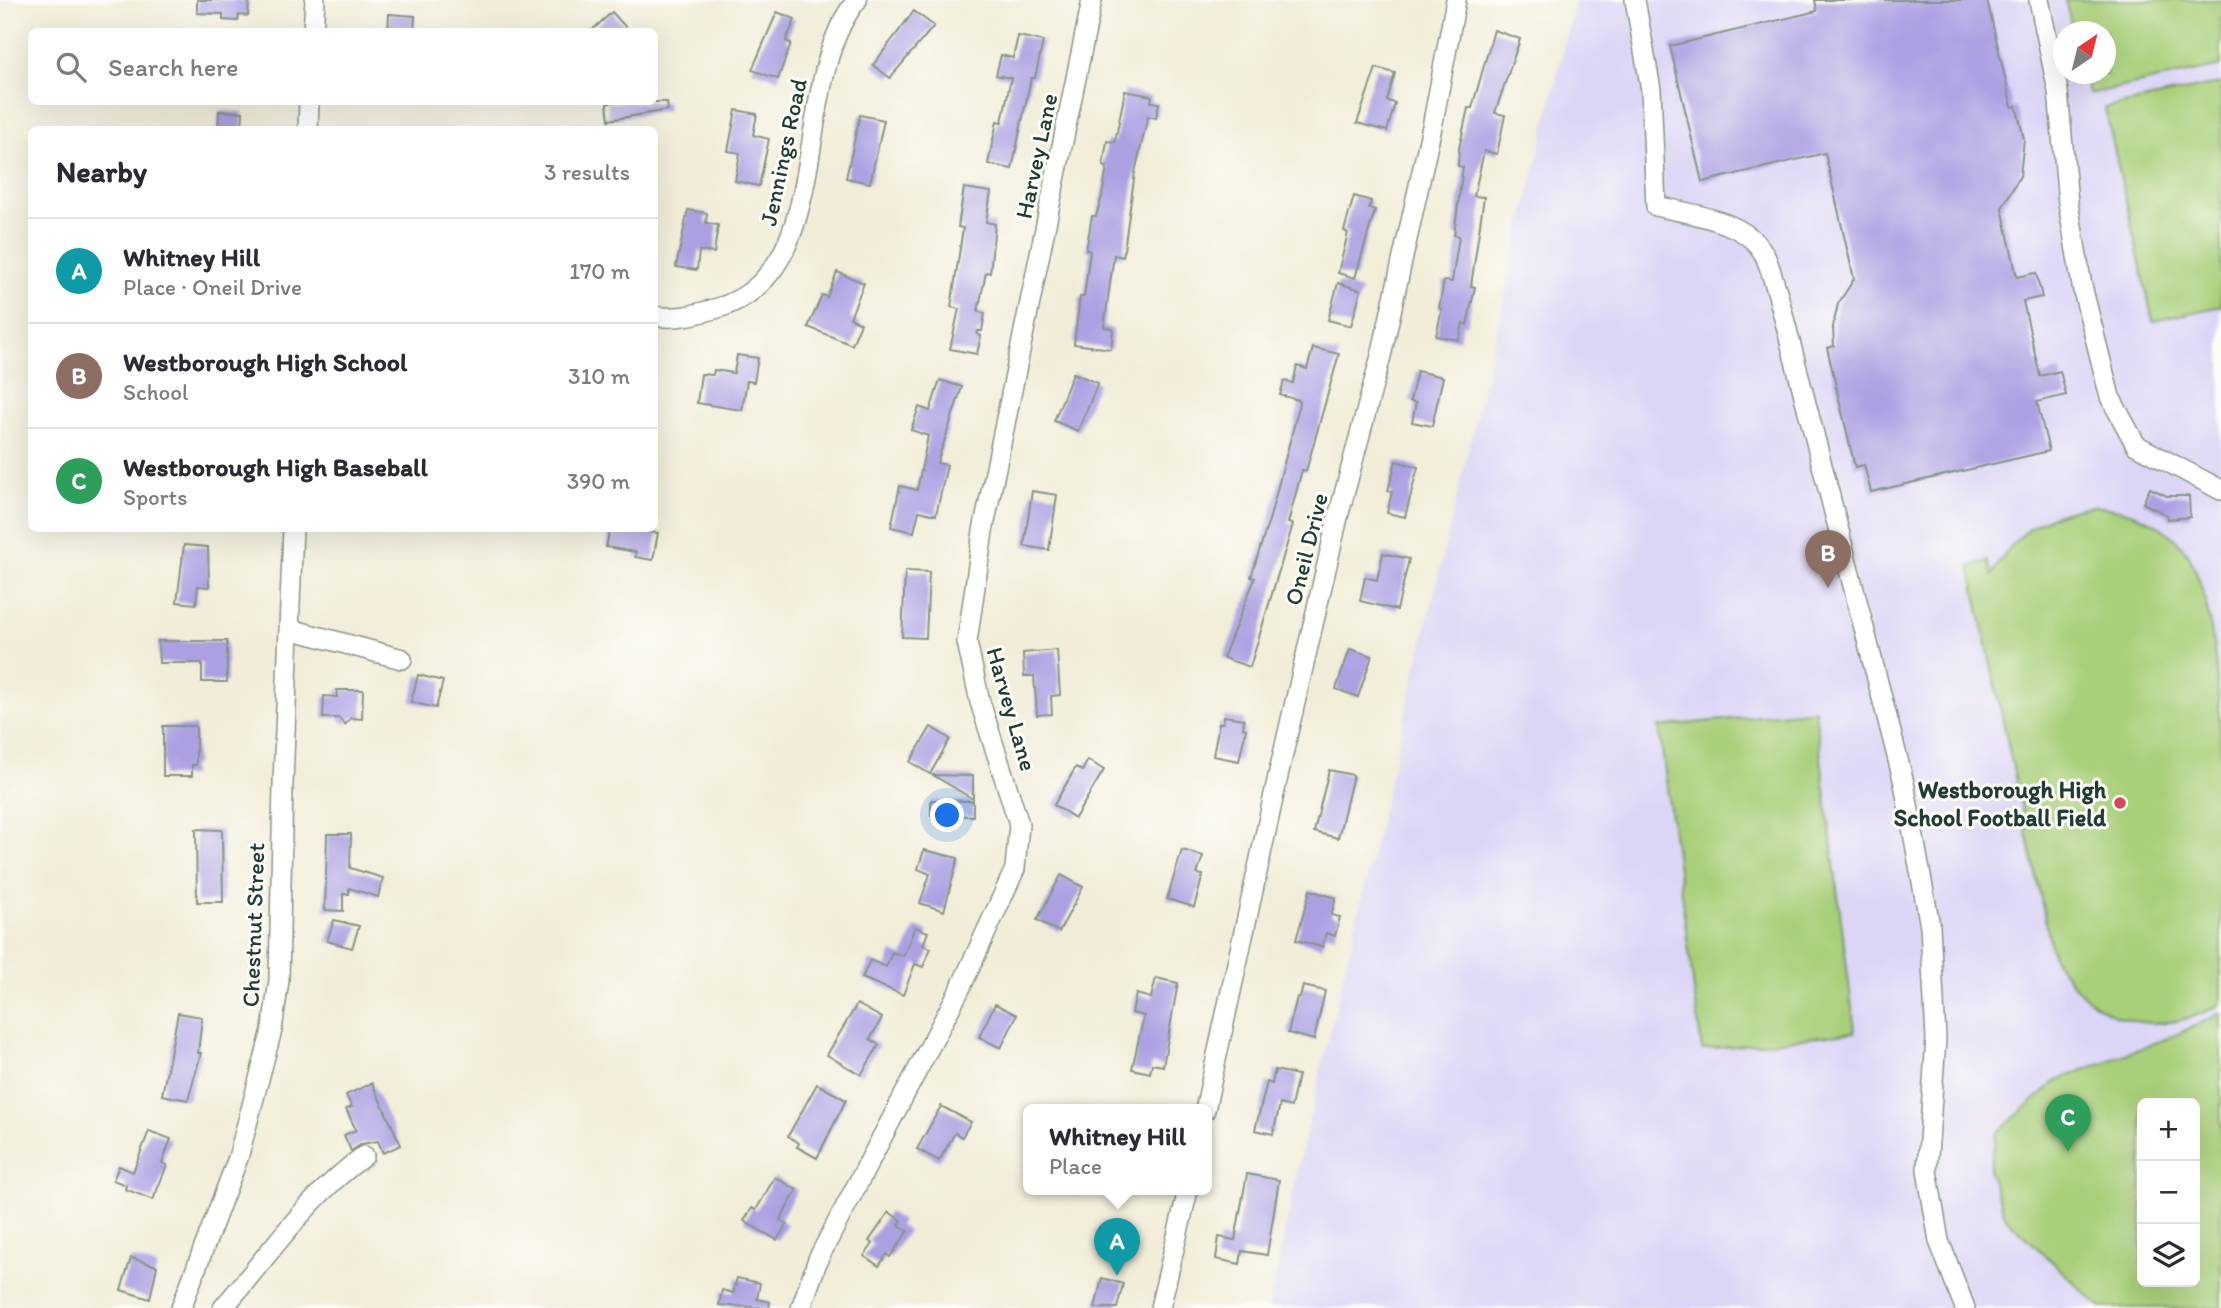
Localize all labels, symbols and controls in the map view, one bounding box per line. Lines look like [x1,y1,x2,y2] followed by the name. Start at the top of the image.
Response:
[2053,21,2116,84] north arrow
[28,28,658,105] search box
[52,48,90,86] icon: search
[108,51,238,83] text: Search here
[753,76,813,228] street label: Jennings Road
[1009,91,1063,221] street label: Harvey Lane
[56,153,147,190] text: Nearby
[544,158,630,186] text: 3 results
[123,241,260,273] text: Whitney Hill
[72,257,86,285] text: A
[569,257,630,285] text: 170 m
[123,273,302,301] text: Place · Oneil Drive
[123,346,407,378] text: Westborough High School
[72,362,86,390] text: B
[568,362,630,390] text: 310 m
[123,378,188,406] text: School
[123,451,428,483] text: Westborough High Baseball
[72,467,86,495] text: C
[567,467,630,495] text: 390 m
[123,483,187,511] text: Sports
[1278,490,1334,608] street label: Oneil Drive
[1805,530,1851,588] pin: B
[980,644,1044,774] street label: Harvey Lane
[1894,775,2107,832] place label: Westborough High School Football Field
[2112,795,2128,811] marker: Westborough High School Football Field
[930,798,964,832] your location
[236,842,270,1008] street label: Chestnut Street
[2045,1094,2091,1152] pin: C
[2137,1098,2200,1287] map controls
[2137,1098,2200,1161] button: +
[1023,1104,1212,1195] popup
[1049,1120,1186,1152] text: Whitney Hill
[1049,1152,1102,1180] text: Place
[2137,1161,2200,1224] button: −
[1094,1218,1140,1276] pin: A
[2137,1224,2200,1287] button: layers

